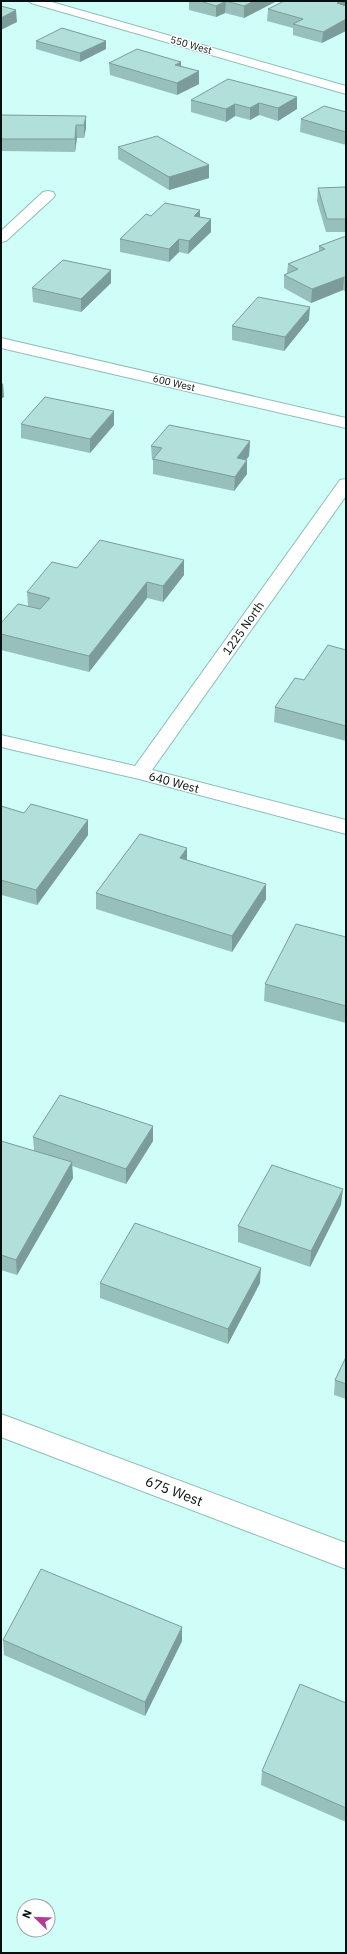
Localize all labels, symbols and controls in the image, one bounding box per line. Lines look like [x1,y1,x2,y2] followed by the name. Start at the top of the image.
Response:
[169,33,214,57] street label: 550 West
[152,372,197,394] street label: 600 West
[219,598,267,658] street label: 1225 North
[147,768,201,796] street label: 640 West
[143,1472,205,1510] street label: 675 West
[16,1898,56,1938] north arrow
[19,1908,35,1920] text: N

